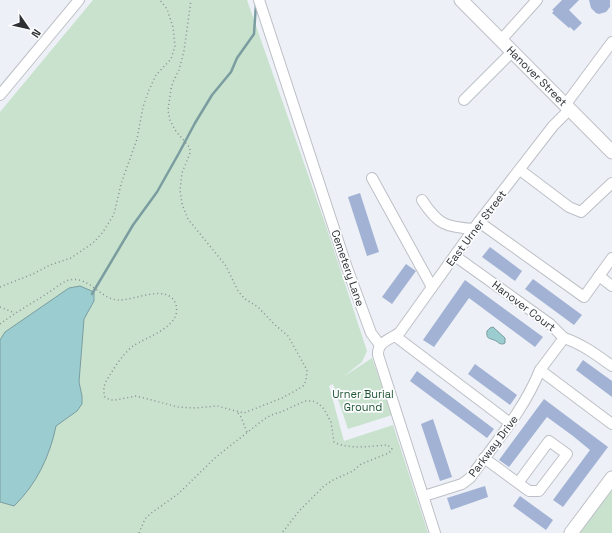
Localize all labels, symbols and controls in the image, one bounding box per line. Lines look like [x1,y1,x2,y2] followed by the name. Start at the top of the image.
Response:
[8,8,48,48] north arrow
[28,27,44,41] text: N
[504,43,570,109] street label: Hanover Street
[443,187,509,269] street label: East Urner Street
[328,228,368,308] street label: Cemetery Lane
[489,278,559,334] street label: Hanover Court
[332,387,394,414] park label: Urner Burial Ground
[465,412,521,480] street label: Parkway Drive

